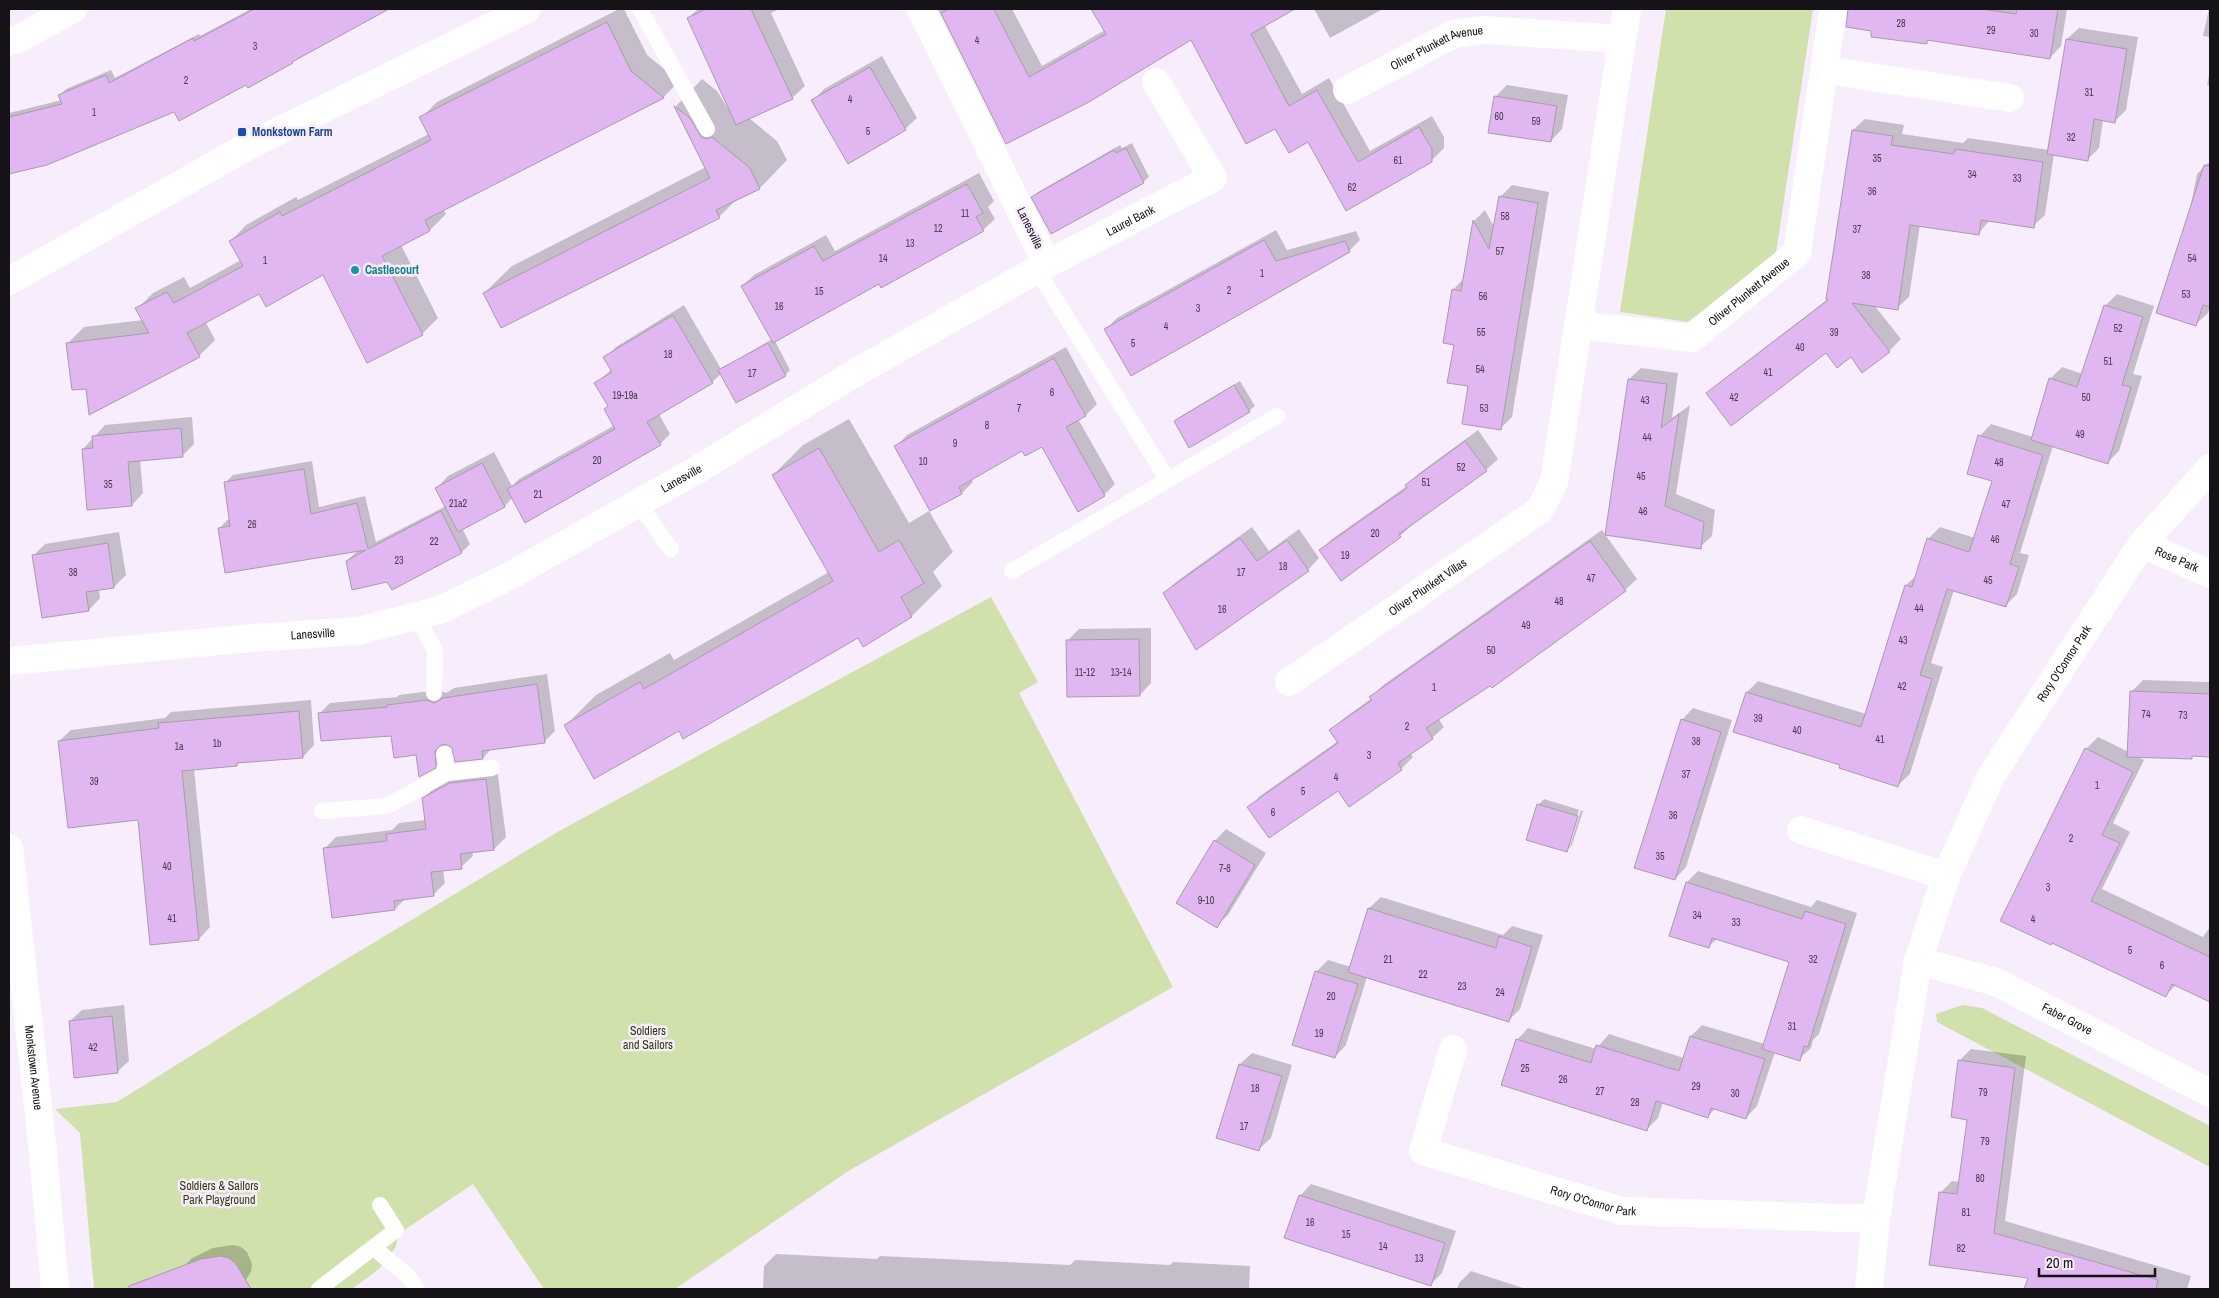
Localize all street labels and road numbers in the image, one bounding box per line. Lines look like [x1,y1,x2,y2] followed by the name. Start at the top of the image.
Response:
[1388,22,1484,74] street label: Oliver Plunkett Avenue
[1103,202,1158,240] street label: Laurel Bank
[1013,205,1047,251] street label: Lanesville
[1705,254,1793,330] street label: Oliver Plunkett Avenue
[658,461,705,496] street label: Lanesville
[2152,543,2201,576] street label: Rose Park
[1385,555,1470,619] street label: Oliver Plunkett Villas
[2033,622,2095,705] street label: Rory O'Connor Park
[290,625,335,644] street label: Lanesville
[2039,999,2095,1039] street label: Faber Grove
[21,1024,46,1111] street label: Monkstown Avenue
[1548,1182,1636,1219] street label: Rory O'Connor Park

